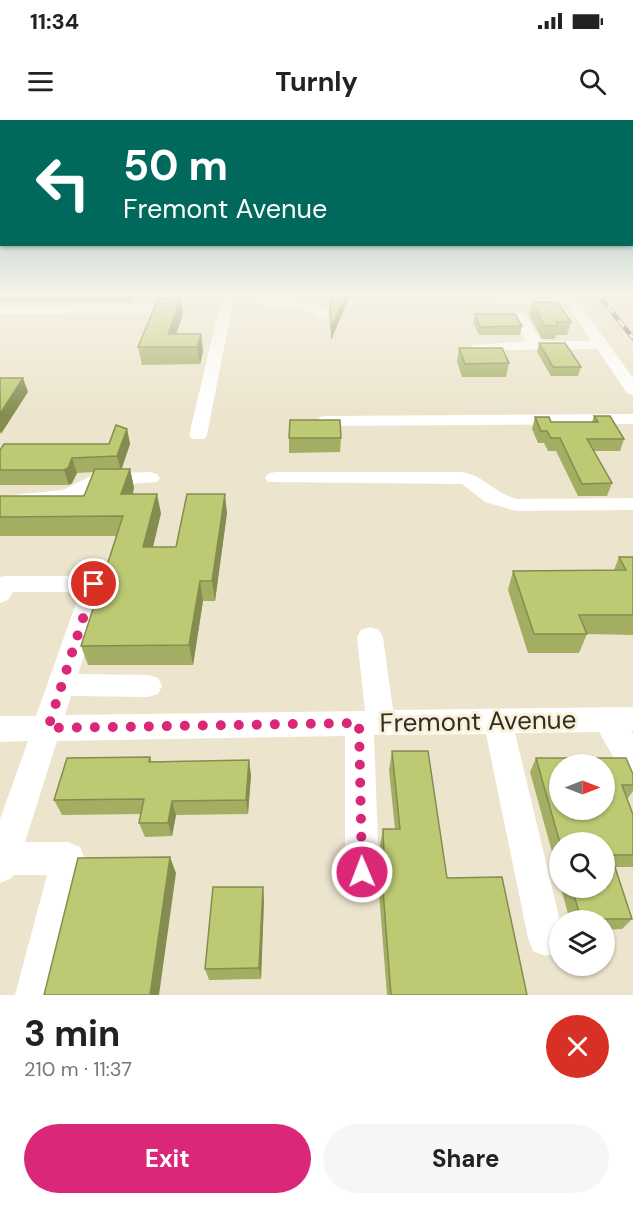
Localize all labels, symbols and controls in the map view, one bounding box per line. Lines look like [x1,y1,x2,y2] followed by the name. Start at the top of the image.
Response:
[30,7,79,36] text: 11:34
[275,64,358,99] text: Turnly
[24,65,57,98] icon: menu
[576,65,609,98] icon: search
[123,138,228,193] text: 50 m
[24,144,102,222] icon: left
[123,191,327,226] text: Fremont Avenue
[68,558,119,609] pin
[77,567,110,600] icon: arrive
[379,702,577,740] street label: Fremont Avenue
[549,754,615,820] north arrow
[549,754,615,976] map controls
[549,832,615,898] button: search
[330,840,394,904] position arrow
[549,910,615,976] button: layers
[24,1010,120,1057] text: 3 min
[546,1015,609,1078] button: close
[24,1056,132,1082] text: 210 m · 11:37
[24,1124,311,1193] button: Exit
[323,1124,609,1193] button: Share

